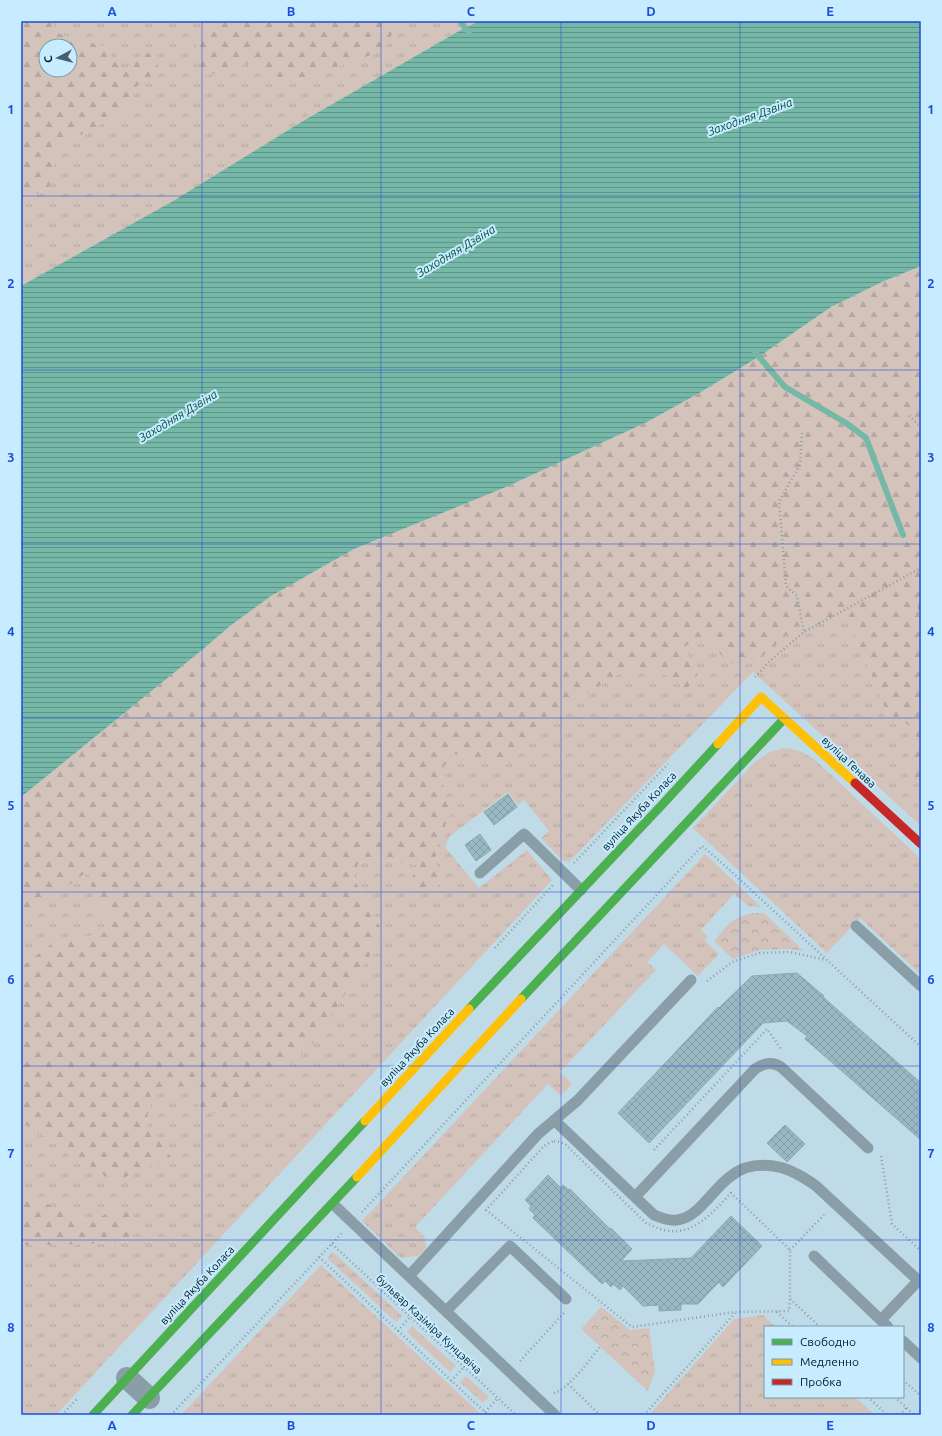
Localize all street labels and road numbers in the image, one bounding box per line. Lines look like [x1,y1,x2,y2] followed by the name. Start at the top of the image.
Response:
[820,734,878,790] street label: вуліца Генава
[599,769,679,853] street label: вуліца Якуба Коласа
[377,1005,457,1089] street label: вуліца Якуба Коласа
[157,1243,237,1327] street label: вуліца Якуба Коласа
[374,1272,484,1376] street label: бульвар Казіміра Кунцэвіча

